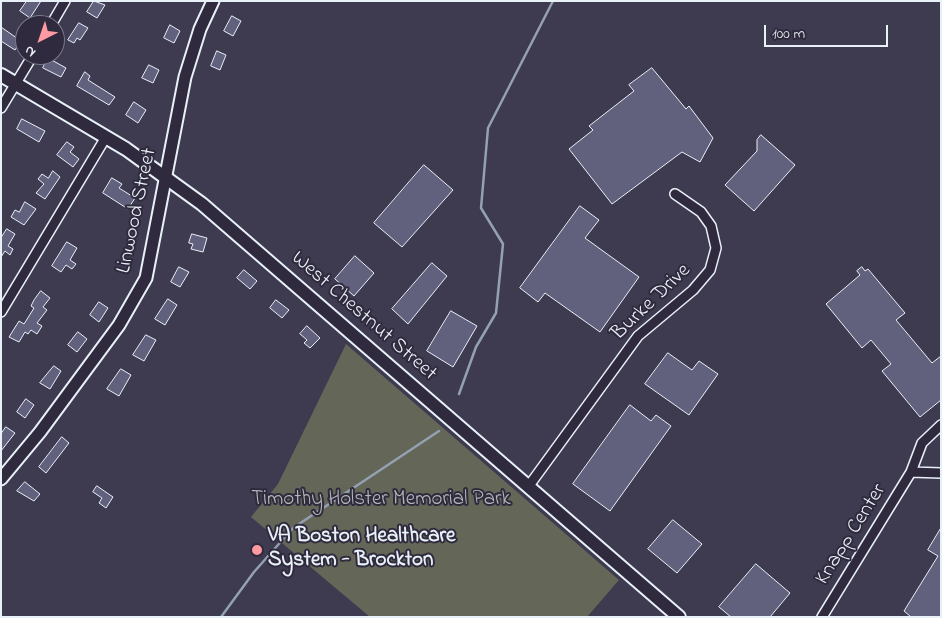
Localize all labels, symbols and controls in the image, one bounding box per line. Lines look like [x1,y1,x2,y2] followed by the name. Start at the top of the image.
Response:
[15,15,65,65] north arrow
[767,15,891,47] scale bar
[772,23,805,45] text: 100 m
[20,40,41,62] text: N
[112,146,164,276] street label: Linwood Street
[285,247,441,387] street label: West Chestnut Street
[607,259,697,347] street label: Burke Drive
[811,480,893,590] street label: Knapp Center
[251,488,511,514] park label: Timothy Holster Memorial Park
[268,525,455,575] place label: VA Boston Healthcare System - Brockton
[250,543,264,557] marker: VA Boston Healthcare System - Brockton

